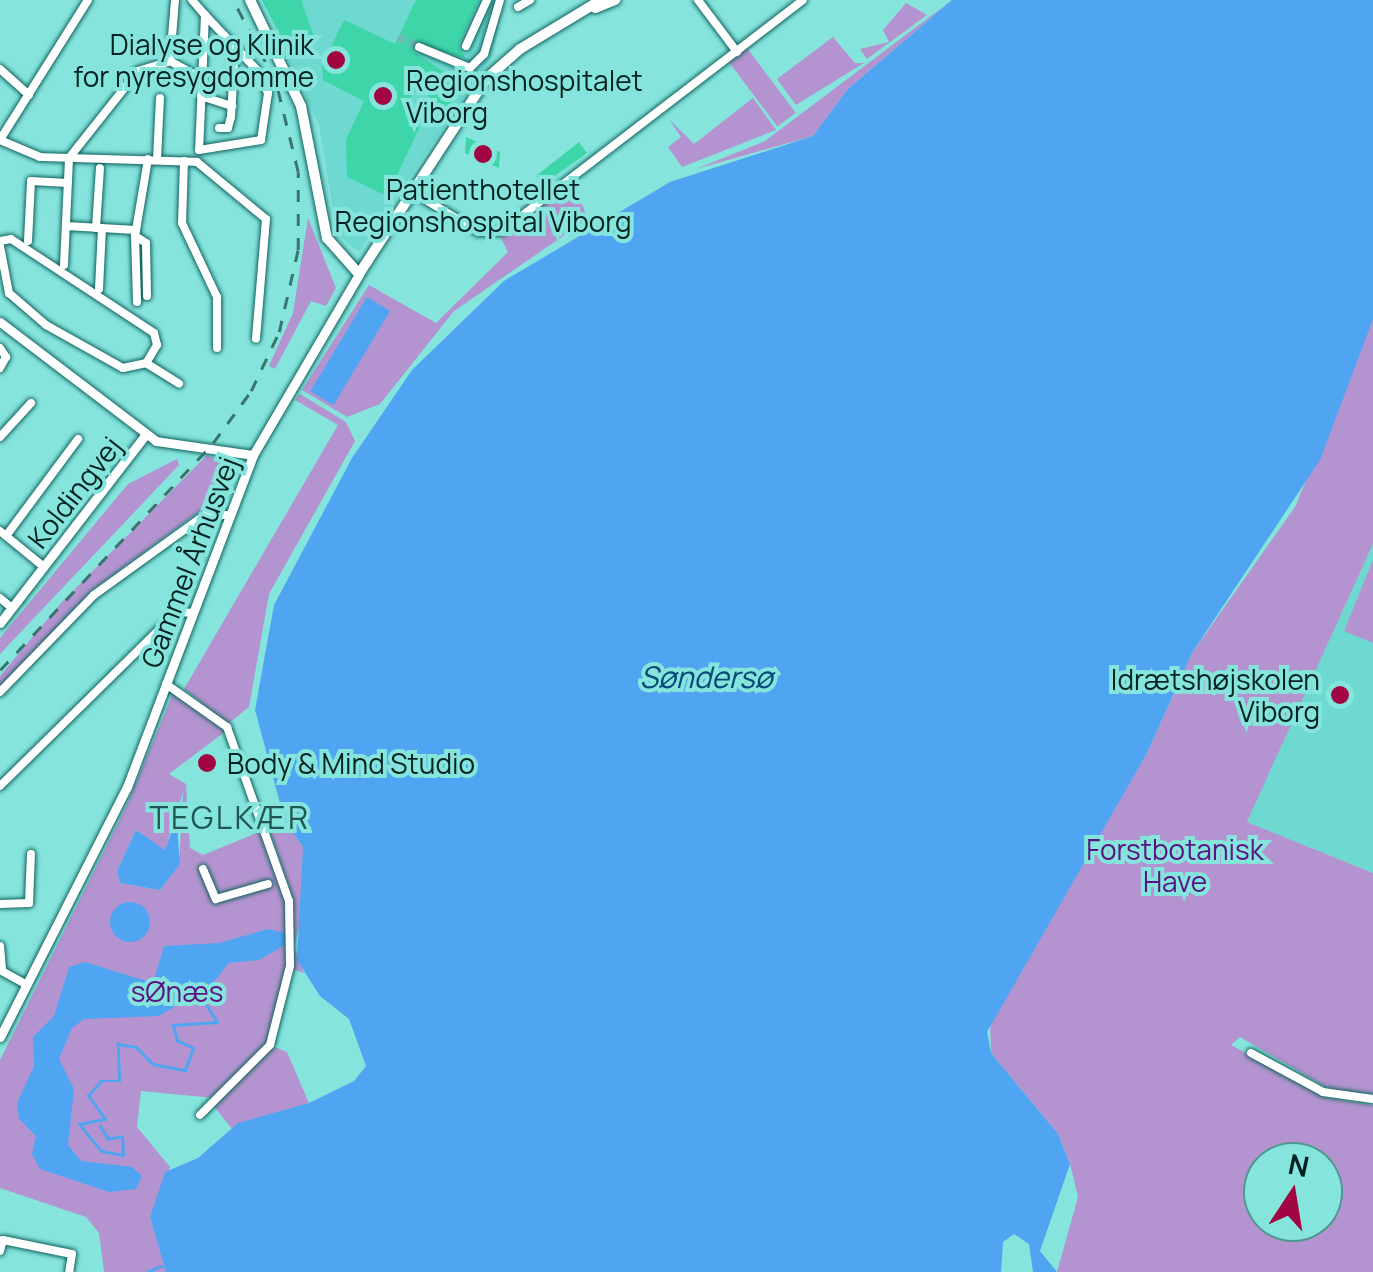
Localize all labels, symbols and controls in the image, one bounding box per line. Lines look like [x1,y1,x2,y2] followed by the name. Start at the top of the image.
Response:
[73,27,314,93] place label: Dialyse og Klinik for nyresygdomme
[323,47,349,73] marker: Dialyse og Klinik for nyresygdomme
[406,63,643,129] place label: Regionshospitalet Viborg
[370,83,396,109] marker: Regionshospitalet Viborg
[470,141,496,167] marker: Patienthotellet Regionshospital Viborg
[335,172,631,238] place label: Patienthotellet Regionshospital Viborg
[20,430,128,554] street label: Koldingvej
[133,452,245,672] street label: Gammel Århusvej
[640,659,772,695] water label: Søndersø
[1111,662,1320,728] place label: Idrætshøjskolen Viborg
[1329,684,1351,706] marker: Idrætshøjskolen Viborg
[227,746,475,780] place label: Body & Mind Studio
[196,752,218,774] marker: Body & Mind Studio
[149,798,311,836] district label: TEGLKÆR
[1086,832,1264,898] park label: Forstbotanisk Have
[131,974,223,1008] park label: sØnæs
[1243,1142,1343,1242] north arrow
[1285,1144,1313,1185] text: N

